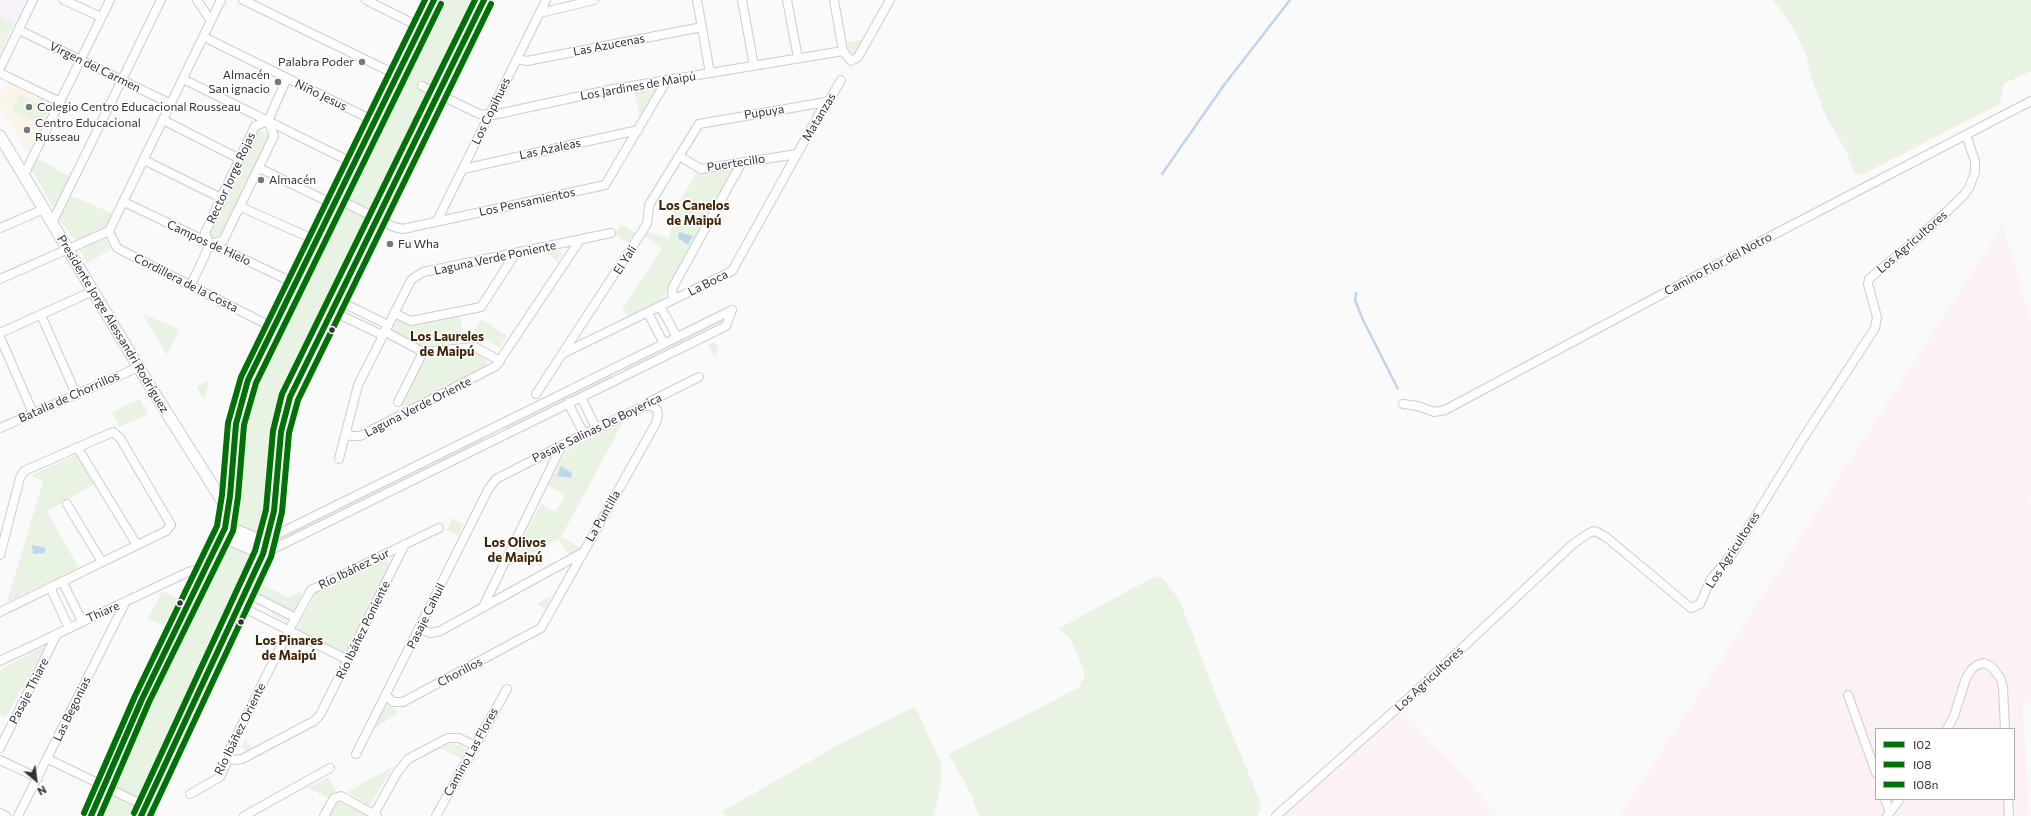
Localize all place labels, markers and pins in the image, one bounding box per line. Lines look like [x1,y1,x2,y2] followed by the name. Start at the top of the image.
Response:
[278,55,354,69] place label: Palabra Poder
[357,57,367,67] marker: Palabra Poder
[209,68,270,96] place label: Almacén San ignacio
[273,77,283,87] marker: Almacén San ignacio
[37,100,241,114] place label: Colegio Centro Educacional Rousseau
[24,102,34,112] marker: Colegio Centro Educacional Rousseau
[35,116,141,144] place label: Centro Educacional Russeau
[22,125,32,135] marker: Centro Educacional Russeau
[269,173,316,187] place label: Almacén
[256,175,266,185] marker: Almacén
[398,237,439,251] place label: Fu Wha
[385,239,395,249] marker: Fu Wha
[327,325,337,335] unlabelled marker
[175,598,185,608] unlabelled marker
[236,617,246,627] unlabelled marker

